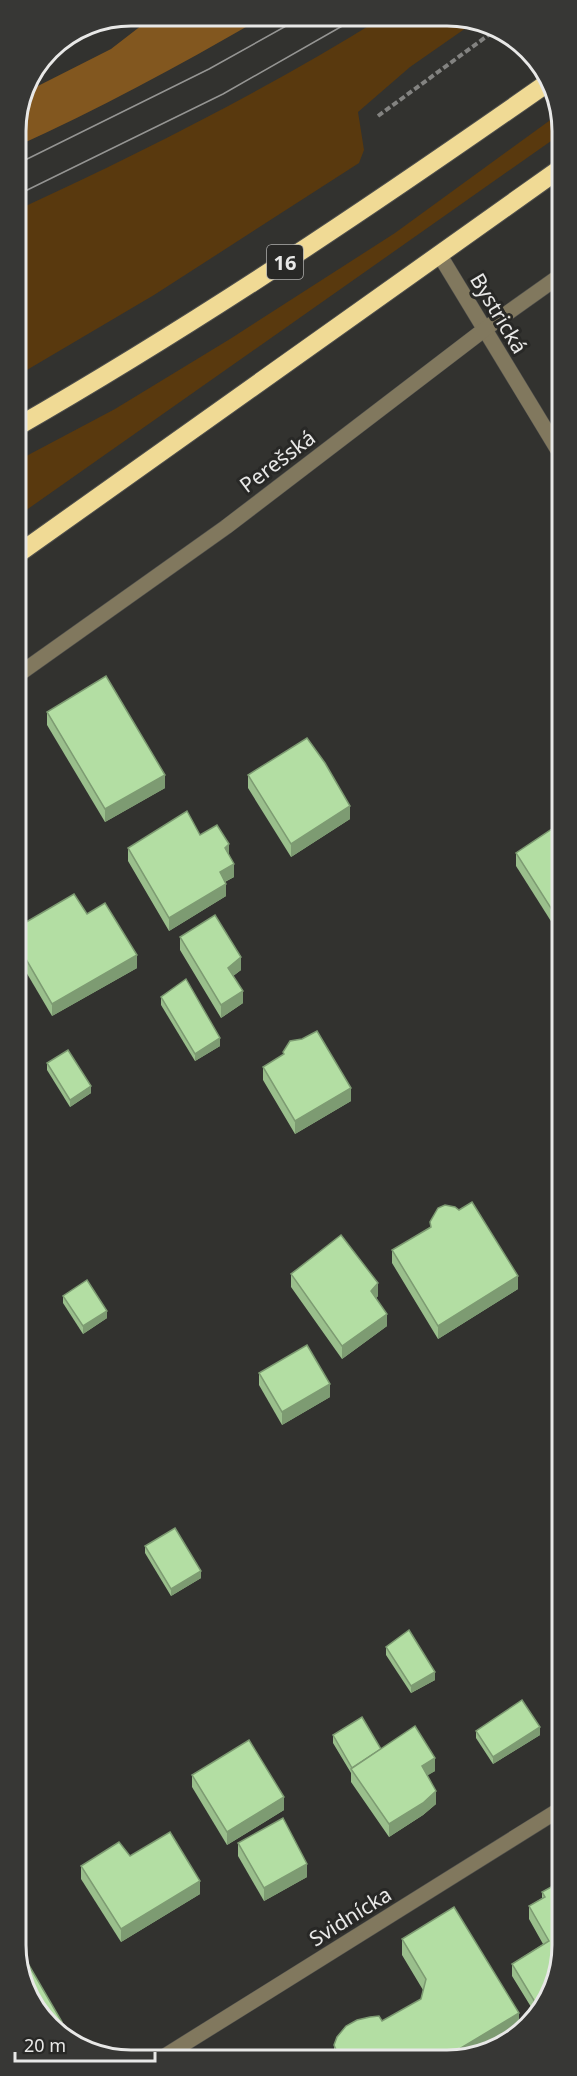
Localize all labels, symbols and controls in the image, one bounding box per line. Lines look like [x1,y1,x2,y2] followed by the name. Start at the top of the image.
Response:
[267,245,303,279] road number: 16
[464,268,534,358] street label: Bystrická
[234,423,320,499] street label: Perešská
[304,1880,396,1952] street label: Svidnícka
[15,2025,154,2063] scale bar
[24,2033,66,2057] text: 20 m

